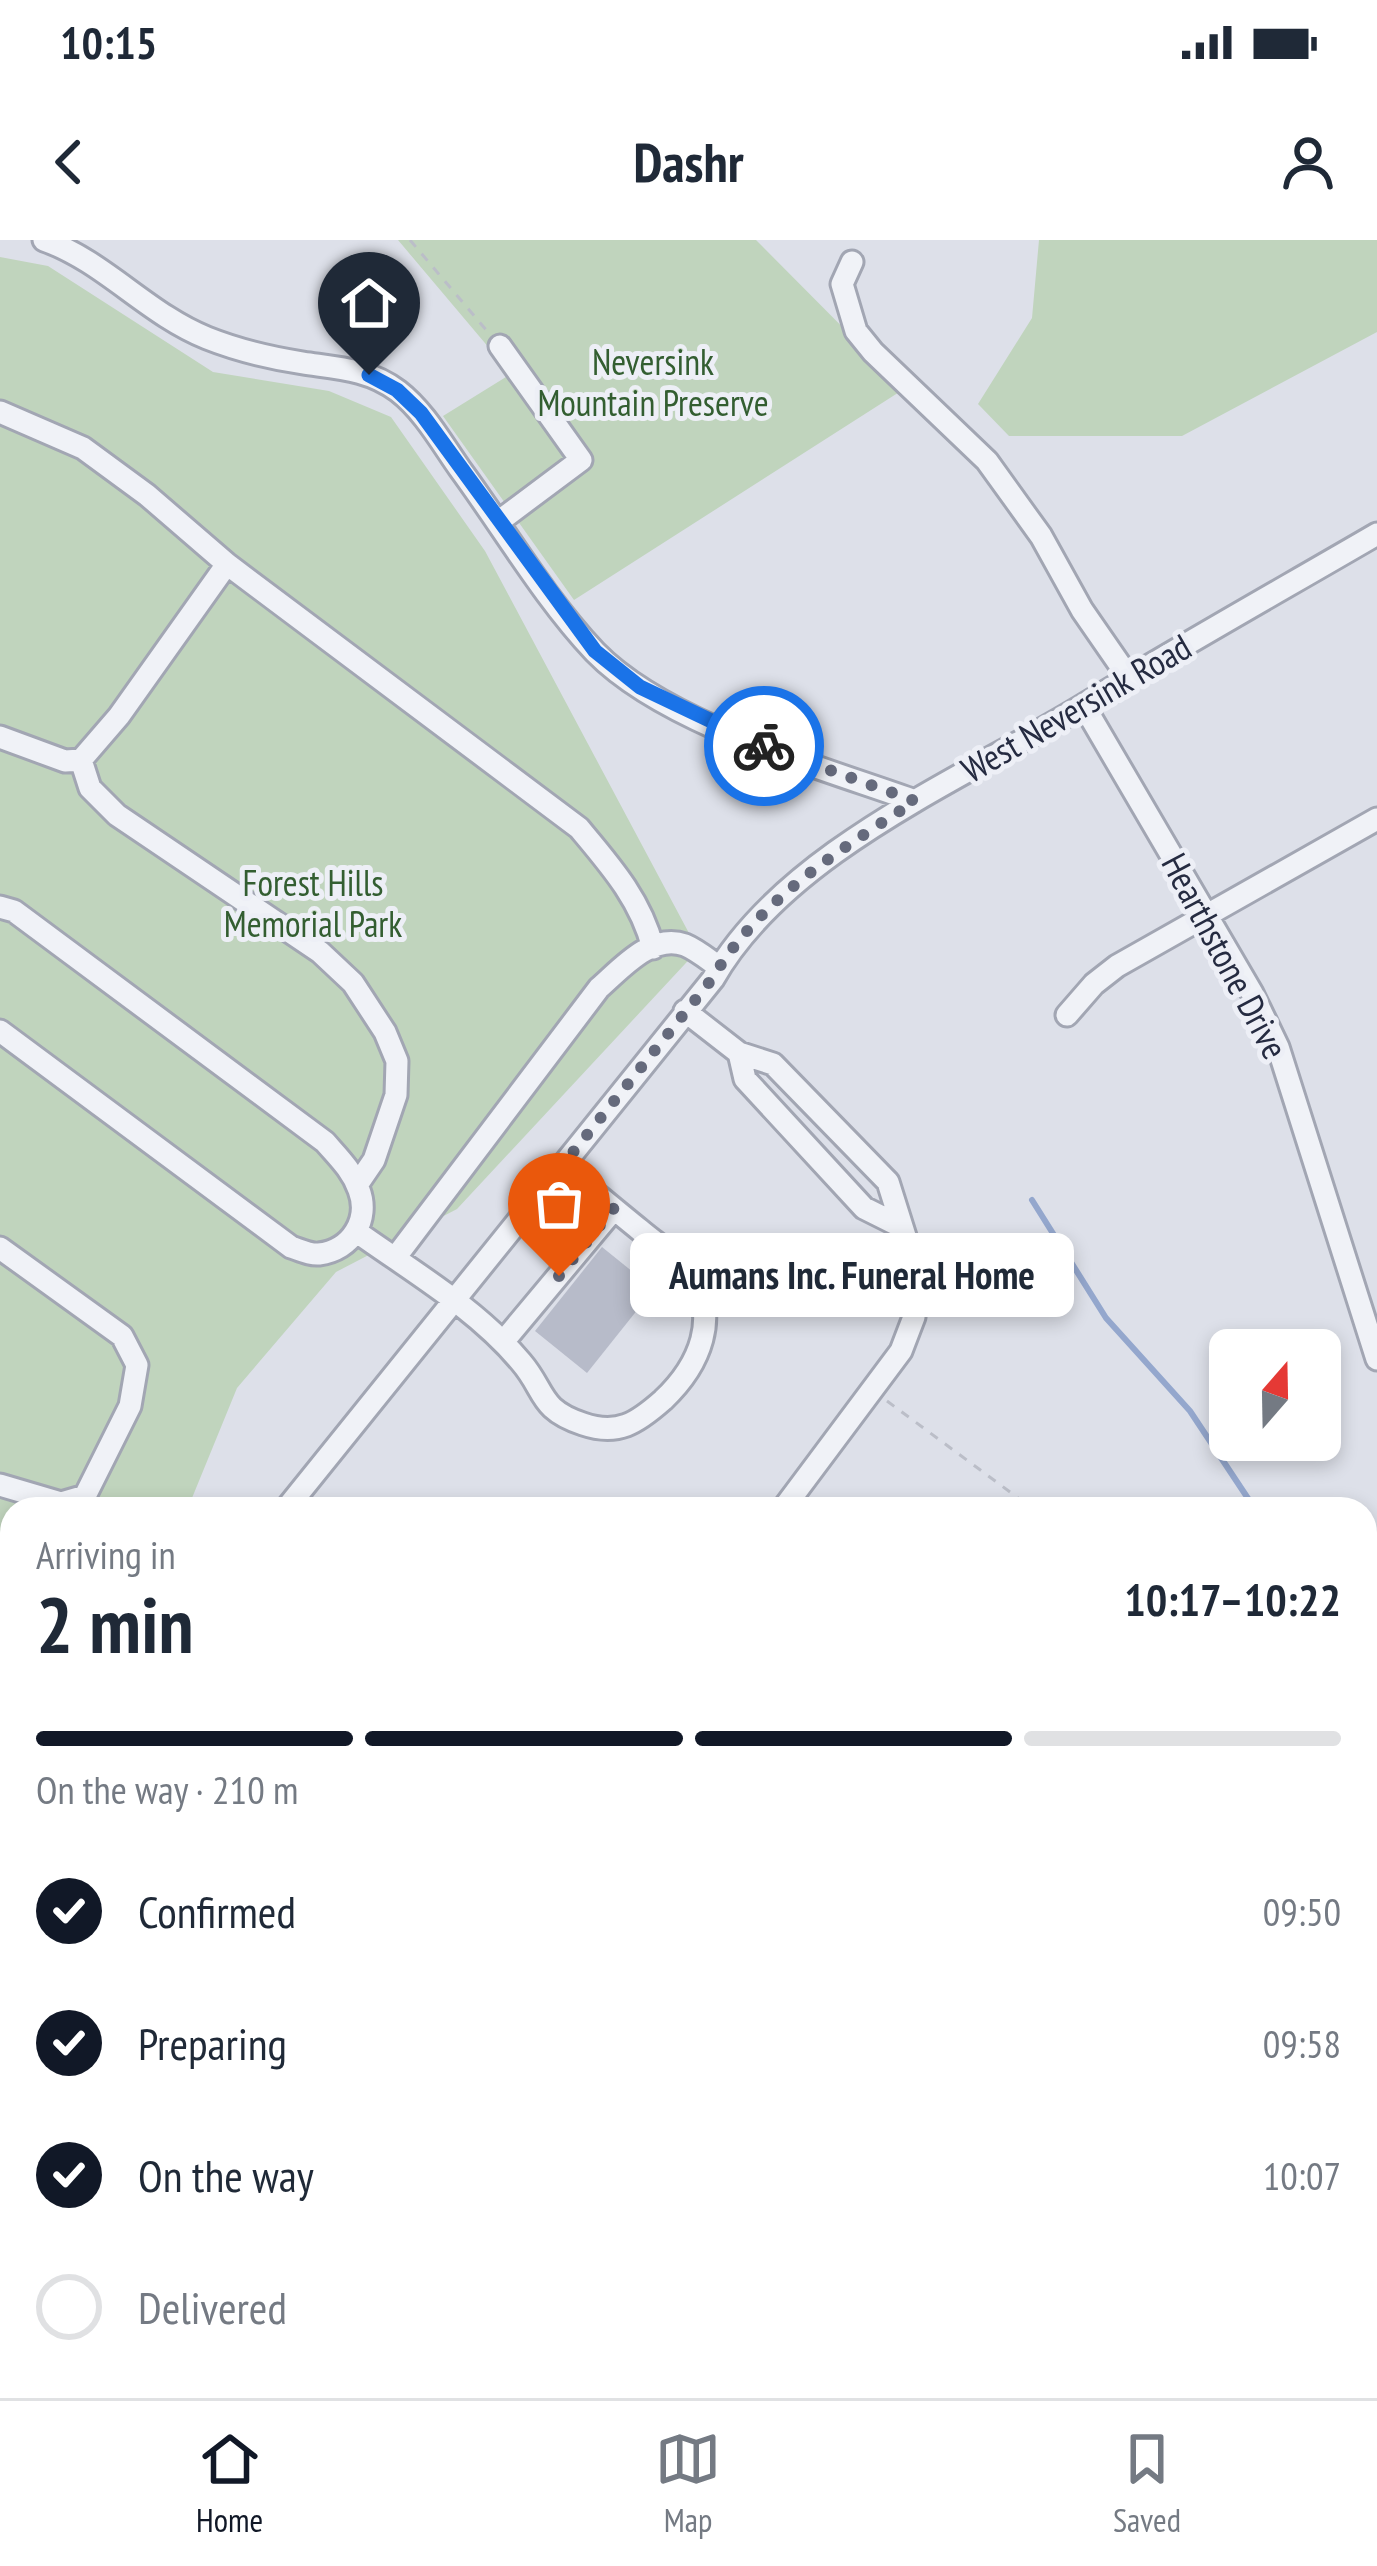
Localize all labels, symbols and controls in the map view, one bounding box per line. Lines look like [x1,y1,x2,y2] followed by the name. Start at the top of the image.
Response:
[60,13,157,71] text: 10:15
[633,127,744,197] text: Dashr
[36,129,102,195] icon: back
[1275,129,1341,195] icon: person
[318,252,420,375] pin
[336,270,402,336] icon: home
[537,338,769,426] park label: Neversink Mountain Preserve
[952,623,1199,792] street label: West Neversink Road
[704,686,824,806] courier
[731,713,797,779] icon: bike
[1152,845,1299,1067] street label: Hearthstone Drive
[224,859,402,947] park label: Forest Hills Memorial Park
[508,1153,610,1276] pin
[526,1171,592,1237] icon: bag
[631,1234,1075,1318] callout: Aumans Inc. Funeral Home
[669,1249,1035,1300] text: Aumans Inc. Funeral Home
[1209,1329,1341,1461] north arrow
[1209,1329,1341,1461] map controls
[36,1529,176,1580] text: Arriving in
[1124,1570,1341,1628] text: 10:17–10:22
[36,1574,194,1675] text: 2 min
[36,1764,298,1815] text: On the way · 210 m
[36,1878,102,1944] icon: check
[138,1882,296,1940] text: Confirmed
[1263,1886,1341,1937] text: 09:50
[36,2010,102,2076] icon: check
[138,2014,287,2072] text: Preparing
[1263,2018,1341,2069] text: 09:58
[36,2142,102,2208] icon: check
[138,2146,314,2204] text: On the way
[1263,2150,1341,2201] text: 10:07
[138,2278,287,2336] text: Delivered
[196,2426,263,2541] tab: Home
[655,2426,721,2541] tab: Map
[1113,2426,1181,2541] tab: Saved

